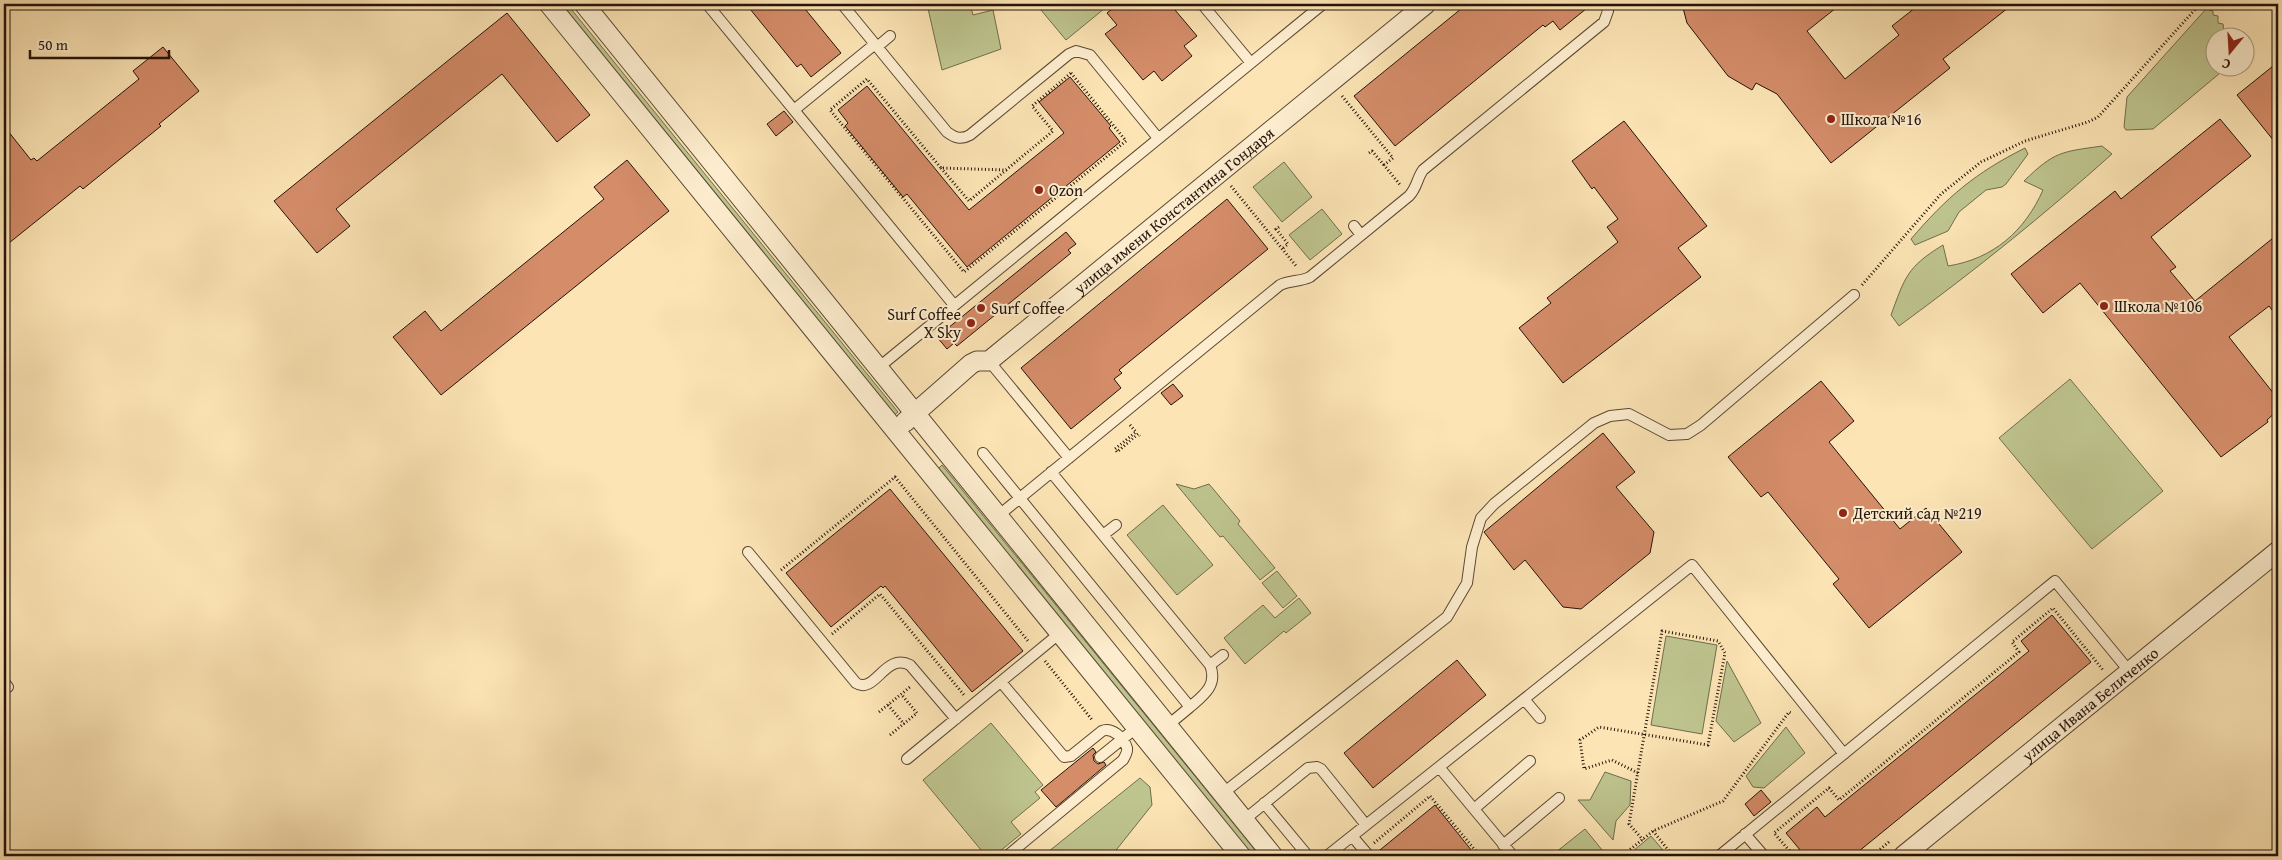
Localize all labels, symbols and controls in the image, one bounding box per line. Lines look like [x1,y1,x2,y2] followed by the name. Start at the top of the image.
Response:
[30,28,169,60] scale bar
[2204,28,2254,78] north arrow
[38,34,69,55] text: 50 m
[2219,54,2233,75] text: С
[1841,107,1922,131] place label: Школа №16
[1825,113,1837,125] marker: Школа №16
[1067,121,1279,300] street label: улица имени Константина Гондаря
[1049,178,1083,202] place label: Ozon
[1033,184,1045,196] marker: Ozon
[2114,294,2202,318] place label: Школа №106
[991,296,1065,320] place label: Surf Coffee
[2098,300,2110,312] marker: Школа №106
[887,302,961,344] place label: Surf Coffee X Sky
[975,302,987,314] marker: Surf Coffee
[965,317,977,329] marker: Surf Coffee X Sky
[1852,501,1982,525] place label: Детский сад №219
[1837,507,1849,519] marker: Детский сад №219
[2016,641,2164,768] street label: улица Ивана Беличенко

